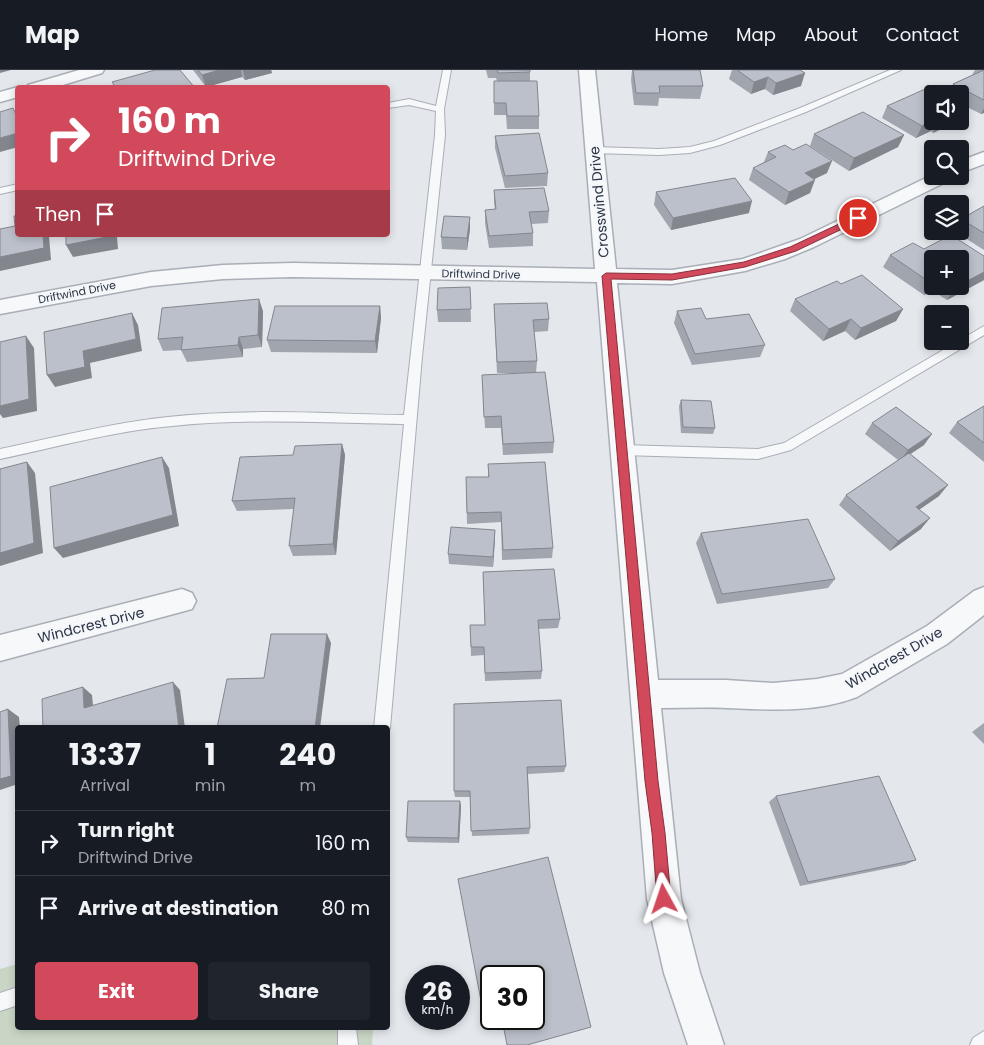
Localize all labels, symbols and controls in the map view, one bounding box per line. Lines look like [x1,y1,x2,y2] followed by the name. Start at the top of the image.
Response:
[25,18,80,51] text: Map
[654,22,708,47] text: Home
[736,22,776,47] text: Map
[804,22,858,47] text: About
[886,22,959,47] text: Contact
[924,85,969,350] map controls
[924,85,969,130] button: sound
[118,96,221,145] text: 160 m
[35,105,100,170] icon: right
[924,140,969,185] button: search
[118,143,276,174] text: Driftwind Drive
[584,145,614,259] street label: Crosswind Drive
[924,195,969,240] button: layers
[837,197,879,239] pin
[91,200,119,228] icon: arrive
[35,201,81,228] text: Then
[844,204,872,232] icon: arrive
[924,250,969,295] button: +
[441,265,521,283] street label: Driftwind Drive
[37,277,117,307] street label: Driftwind Drive
[924,305,969,350] button: −
[36,602,147,648] street label: Windcrest Drive
[842,622,947,694] street label: Windcrest Drive
[69,733,141,776] text: 13:37
[204,733,216,776] text: 1
[279,733,336,776] text: 240
[80,774,130,797] text: Arrival
[195,774,225,797] text: min
[299,774,316,797] text: m
[78,817,174,844] text: Turn right
[35,829,63,857] icon: right
[315,830,370,857] text: 160 m
[78,846,193,869] text: Driftwind Drive
[637,872,689,924] position arrow
[35,894,63,922] icon: arrive
[78,895,279,922] text: Arrive at destination
[321,895,370,922] text: 80 m
[35,962,198,1020] button: Exit
[208,962,370,1020] button: Share
[480,965,545,1030] speed limit sign: 30
[422,974,453,1009] text: 26
[422,1001,453,1018] text: km/h

